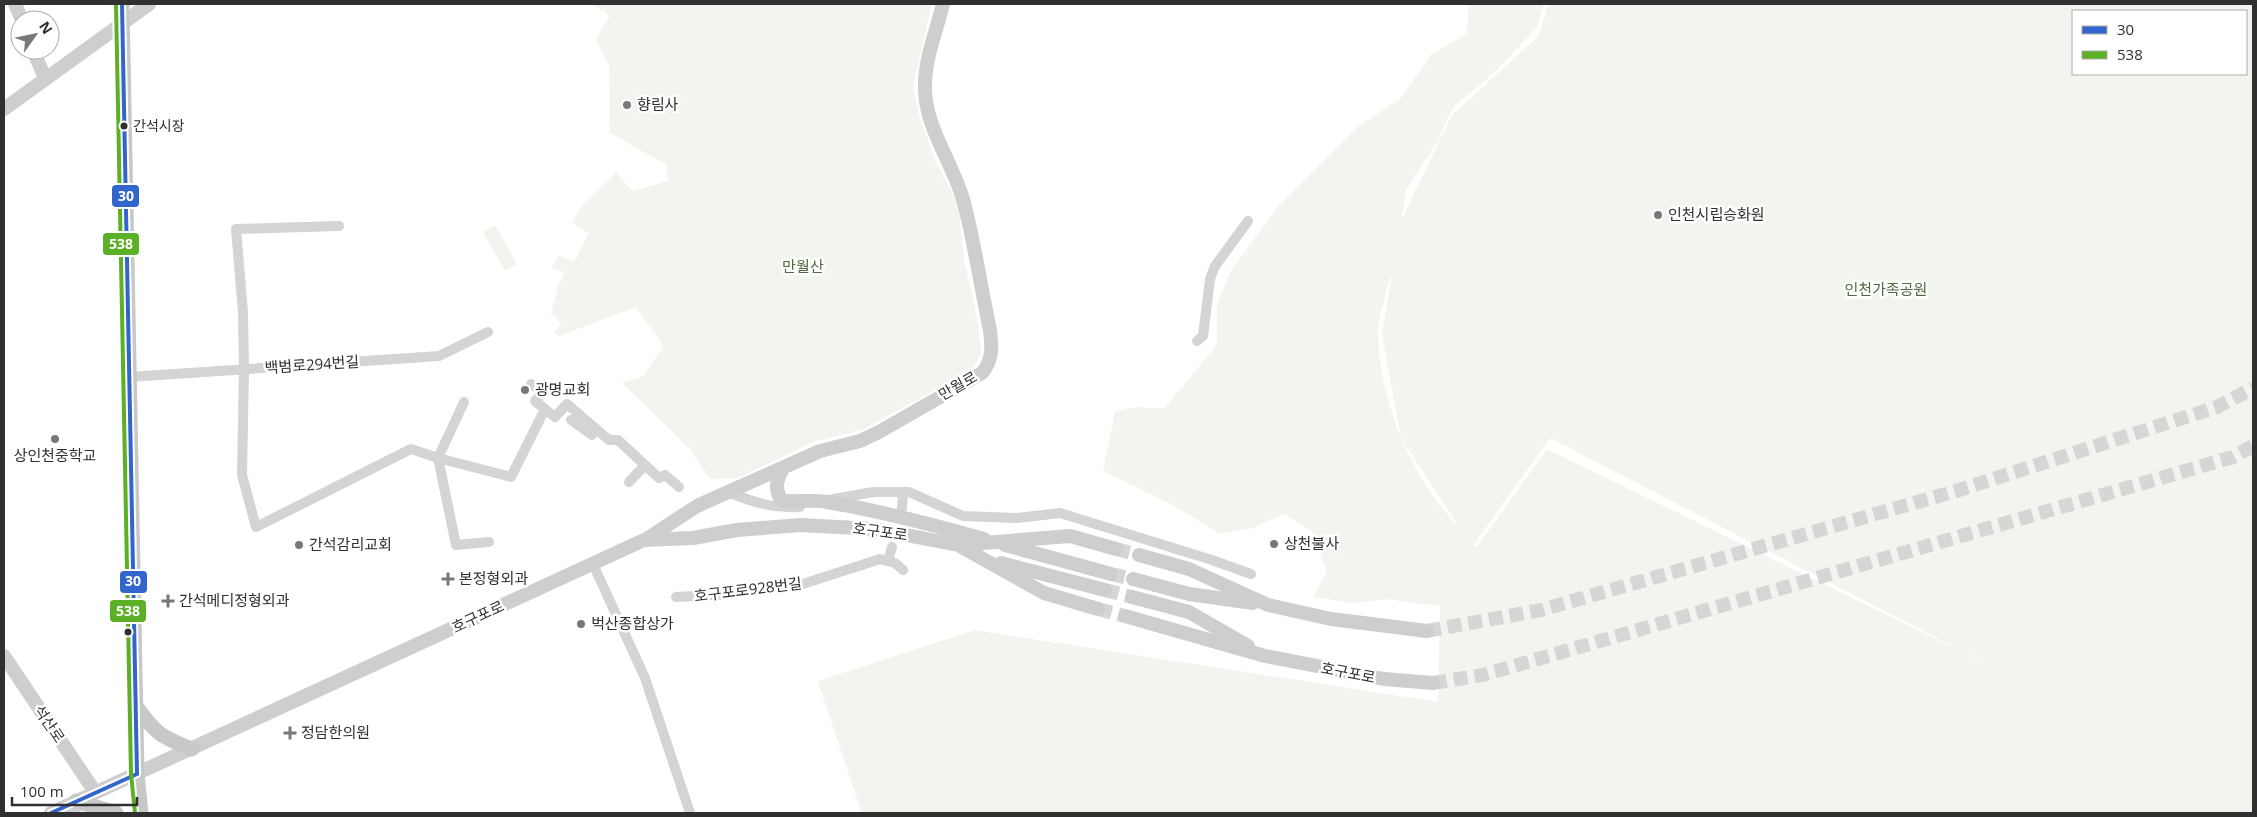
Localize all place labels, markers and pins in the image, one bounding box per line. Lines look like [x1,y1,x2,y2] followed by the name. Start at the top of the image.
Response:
[637,94,679,114] place label: 향림사
[621,99,633,111] marker: 향림사
[133,116,185,135] place label: 간석시장
[119,121,129,131] marker: 간석시장
[1668,204,1765,224] place label: 인천시립승화원
[1652,209,1664,221] marker: 인천시립승화원
[535,379,590,399] place label: 광명교회
[519,384,531,396] marker: 광명교회
[49,433,61,445] marker: 상인천중학교
[14,445,96,465] place label: 상인천중학교
[1284,533,1339,553] place label: 상천불사
[309,534,392,554] place label: 간석감리교회
[1268,538,1280,550] marker: 상천불사
[293,539,305,551] marker: 간석감리교회
[459,568,528,588] place label: 본정형외과
[441,572,455,586] marker: 본정형외과
[179,590,290,610] place label: 간석메디정형외과
[161,594,175,608] marker: 간석메디정형외과
[591,613,674,633] place label: 벅산종합상가
[575,618,587,630] marker: 벅산종합상가
[123,627,133,637] unlabelled marker
[301,722,370,742] place label: 정담한의원
[283,726,297,740] marker: 정담한의원

